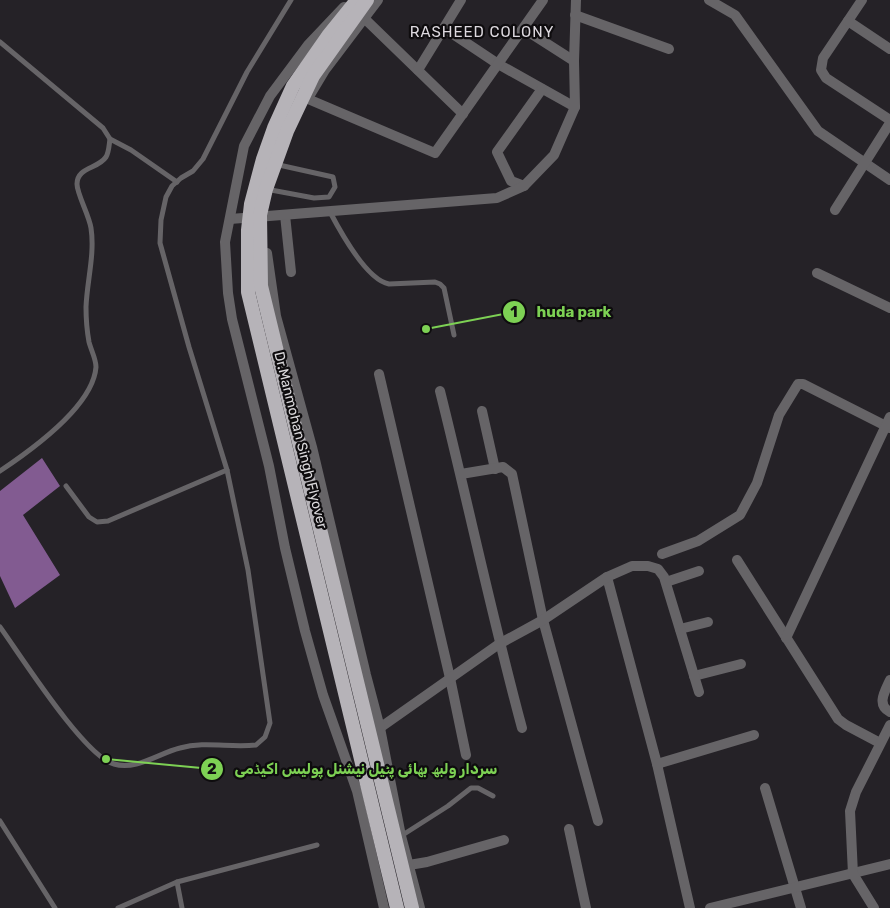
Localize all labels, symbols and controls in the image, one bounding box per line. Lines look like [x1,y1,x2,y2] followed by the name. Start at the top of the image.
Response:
[410,23,554,41] district label: RASHEED COLONY
[502,297,622,327] callout: huda park
[510,303,518,321] text: 1
[537,303,612,321] text: huda park
[270,350,331,531] street label: Dr.Manmohan Singh Flyover
[199,754,507,784] callout: سردار ولبھ بھائی پٹیل نیشنل پولیس اکیڈمی
[207,760,217,778] text: 2
[235,760,497,779] text: سردار ولبھ بھائی پٹیل نیشنل پولیس اکیڈمی

